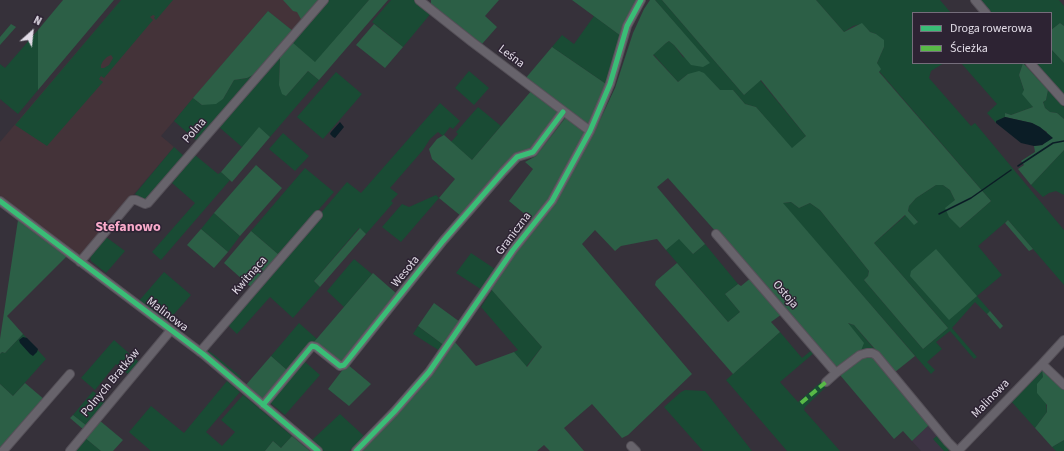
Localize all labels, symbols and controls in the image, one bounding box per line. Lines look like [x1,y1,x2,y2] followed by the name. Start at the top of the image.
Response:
[12,12,52,52] north arrow
[912,12,1052,64] legend
[31,13,44,29] text: N
[950,20,1032,37] text: Droga rowerowa
[950,40,988,57] text: Ścieżka
[495,42,527,72] street label: Leśna
[180,115,210,147] street label: Polna
[493,210,535,258] street label: Graniczna
[95,220,161,236] district label: Stefanowo
[389,253,423,291] street label: Wesoła
[229,254,271,298] street label: Kwitnąca
[769,278,801,312] street label: Ostoja
[143,295,191,335] street label: Malinowa
[78,346,144,420] street label: Polnych Bratków
[969,377,1013,421] street label: Malinowa

